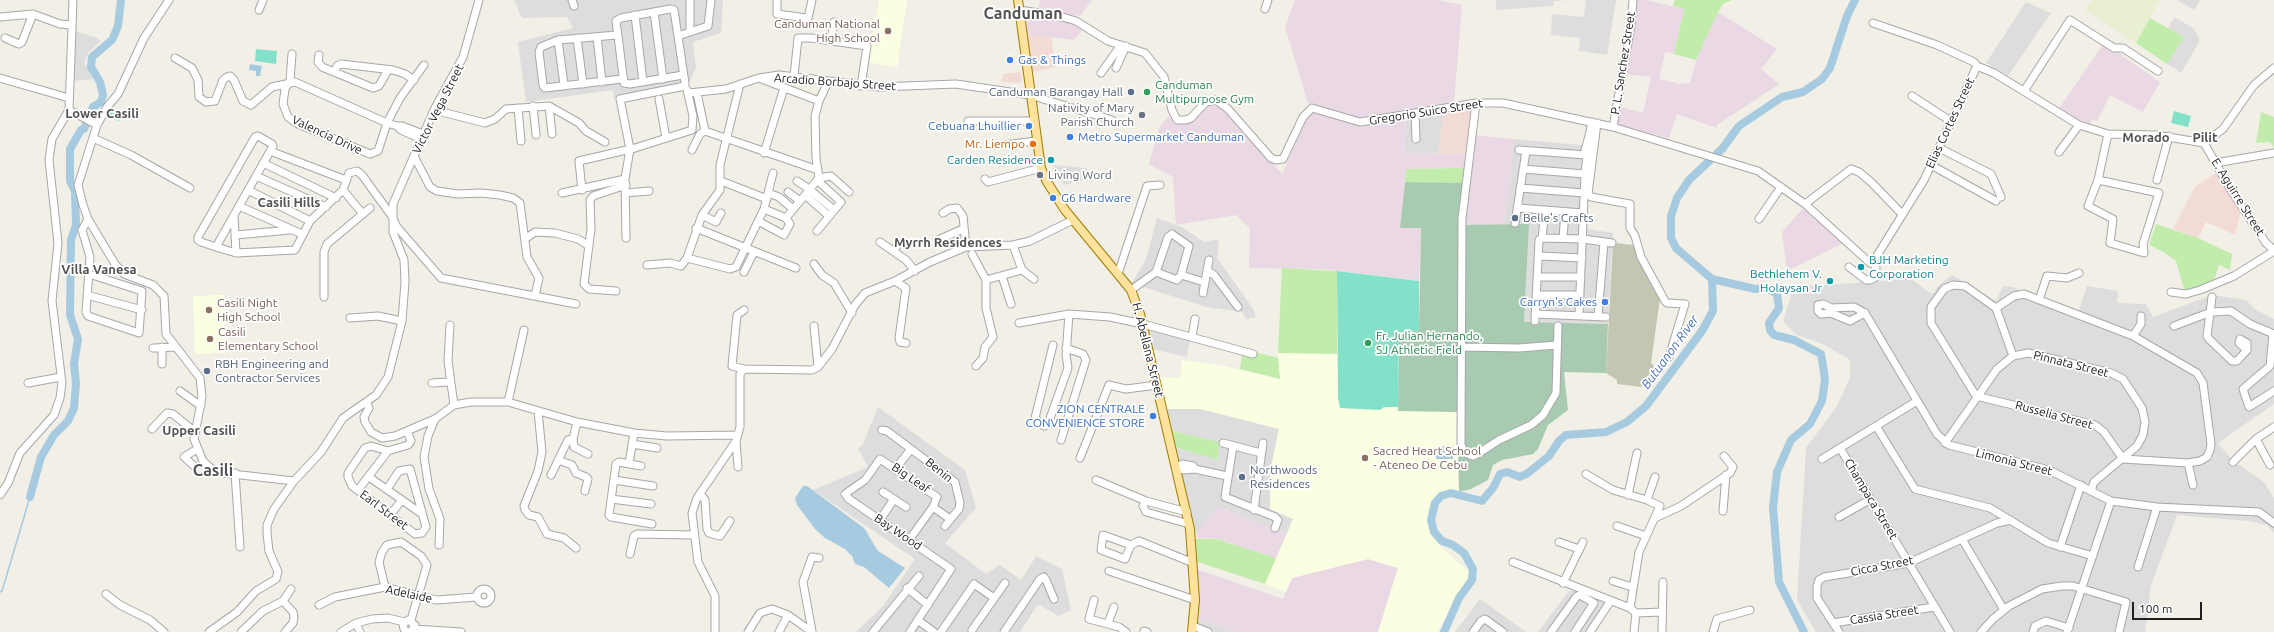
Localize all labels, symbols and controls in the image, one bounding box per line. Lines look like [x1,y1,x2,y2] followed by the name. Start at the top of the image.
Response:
[983,4,1063,24] district label: Canduman
[1608,10,1638,116] street label: P. L. Sanchez Street
[774,17,880,45] place label: Canduman National High School
[883,26,893,36] marker: Canduman National High School
[1018,53,1086,67] place label: Gas & Things
[1005,55,1015,65] marker: Gas & Things
[409,62,467,156] street label: Victor Vega Street
[773,71,897,93] street label: Arcadio Borbajo Street
[1923,75,1977,171] street label: Elias Cortes Street
[1155,78,1254,106] place label: Canduman Multipurpose Gym
[989,85,1123,99] place label: Canduman Barangay Hall
[1126,87,1136,97] marker: Canduman Barangay Hall
[1142,87,1152,97] marker: Canduman Multipurpose Gym
[1368,96,1484,128] street label: Gregorio Suico Street
[1048,101,1134,129] place label: Nativity of Mary Parish Church
[65,106,139,122] district label: Lower Casili
[1137,110,1147,120] marker: Nativity of Mary Parish Church
[290,112,364,158] street label: Valencia Drive
[928,119,1021,133] place label: Cebuana Lhuillier
[1024,121,1034,131] marker: Cebuana Lhuillier
[1078,130,1244,144] place label: Metro Supermarket Canduman
[2122,130,2170,146] district label: Morado
[2193,130,2217,146] district label: Pilit
[1065,132,1075,142] marker: Metro Supermarket Canduman
[965,137,1025,151] place label: Mr. Liempo
[1028,139,1038,149] marker: Mr. Liempo
[947,153,1043,167] place label: Carden Residence
[1046,155,1056,165] marker: Carden Residence
[2208,155,2268,239] street label: E. Aguirre Street
[1048,168,1112,182] place label: Living Word
[1035,170,1045,180] marker: Living Word
[1061,191,1131,205] place label: G6 Hardware
[1048,193,1058,203] marker: G6 Hardware
[258,195,320,211] district label: Casili Hills
[1523,211,1593,225] place label: Belle's Crafts
[1510,213,1520,223] marker: Belle's Crafts
[894,235,1002,251] district label: Myrrh Residences
[1869,253,1949,281] place label: BJH Marketing Corporation
[61,262,137,278] district label: Villa Vanesa
[1856,262,1866,272] marker: BJH Marketing Corporation
[1750,267,1822,295] place label: Bethlehem V. Holaysan Jr
[1825,276,1835,286] marker: Bethlehem V. Holaysan Jr
[1520,295,1597,309] place label: Carryn's Cakes
[217,296,281,324] place label: Casili Night High School
[1600,297,1610,307] marker: Carryn's Cakes
[1129,301,1167,399] street label: H. Abellana Street
[204,305,214,315] marker: Casili Night High School
[1638,312,1702,392] water label: Butuanon River
[218,325,318,353] place label: Casili Elementary School
[1376,329,1483,357] place label: Fr. Julian Hernando, SJ Athletic Field
[205,334,215,344] marker: Casili Elementary School
[1363,338,1373,348] marker: Fr. Julian Hernando, SJ Athletic Field
[2032,348,2110,380] street label: Pinnata Street
[215,357,329,385] place label: RBH Engineering and Contractor Services
[202,366,212,376] marker: RBH Engineering and Contractor Services
[2014,398,2094,432] street label: Russelia Street
[1026,402,1145,430] place label: ZION CENTRALE CONVENIENCE STORE
[1148,411,1158,421] marker: ZION CENTRALE CONVENIENCE STORE
[162,423,236,439] district label: Upper Casili
[1373,444,1481,472] place label: Sacred Heart School - Ateneo De Cebu
[1974,446,2054,478] street label: Limonia Street
[1360,453,1370,463] marker: Sacred Heart School - Ateneo De Cebu
[922,455,956,485] street label: Benin
[1841,456,1901,542] street label: Champaca Street
[889,460,933,496] street label: Big Leaf
[193,461,233,481] district label: Casili
[1250,463,1317,491] place label: Northwoods Residences
[1237,472,1247,482] marker: Northwoods Residences
[357,487,411,533] street label: Earl Street
[871,511,925,553] street label: Bay Wood
[1849,553,1915,579] street label: Cicca Street
[384,582,434,606] street label: Adelaide
[2134,594,2204,620] scale bar
[1849,602,1919,628] street label: Cassia Street
[2139,602,2172,615] text: 100 m

